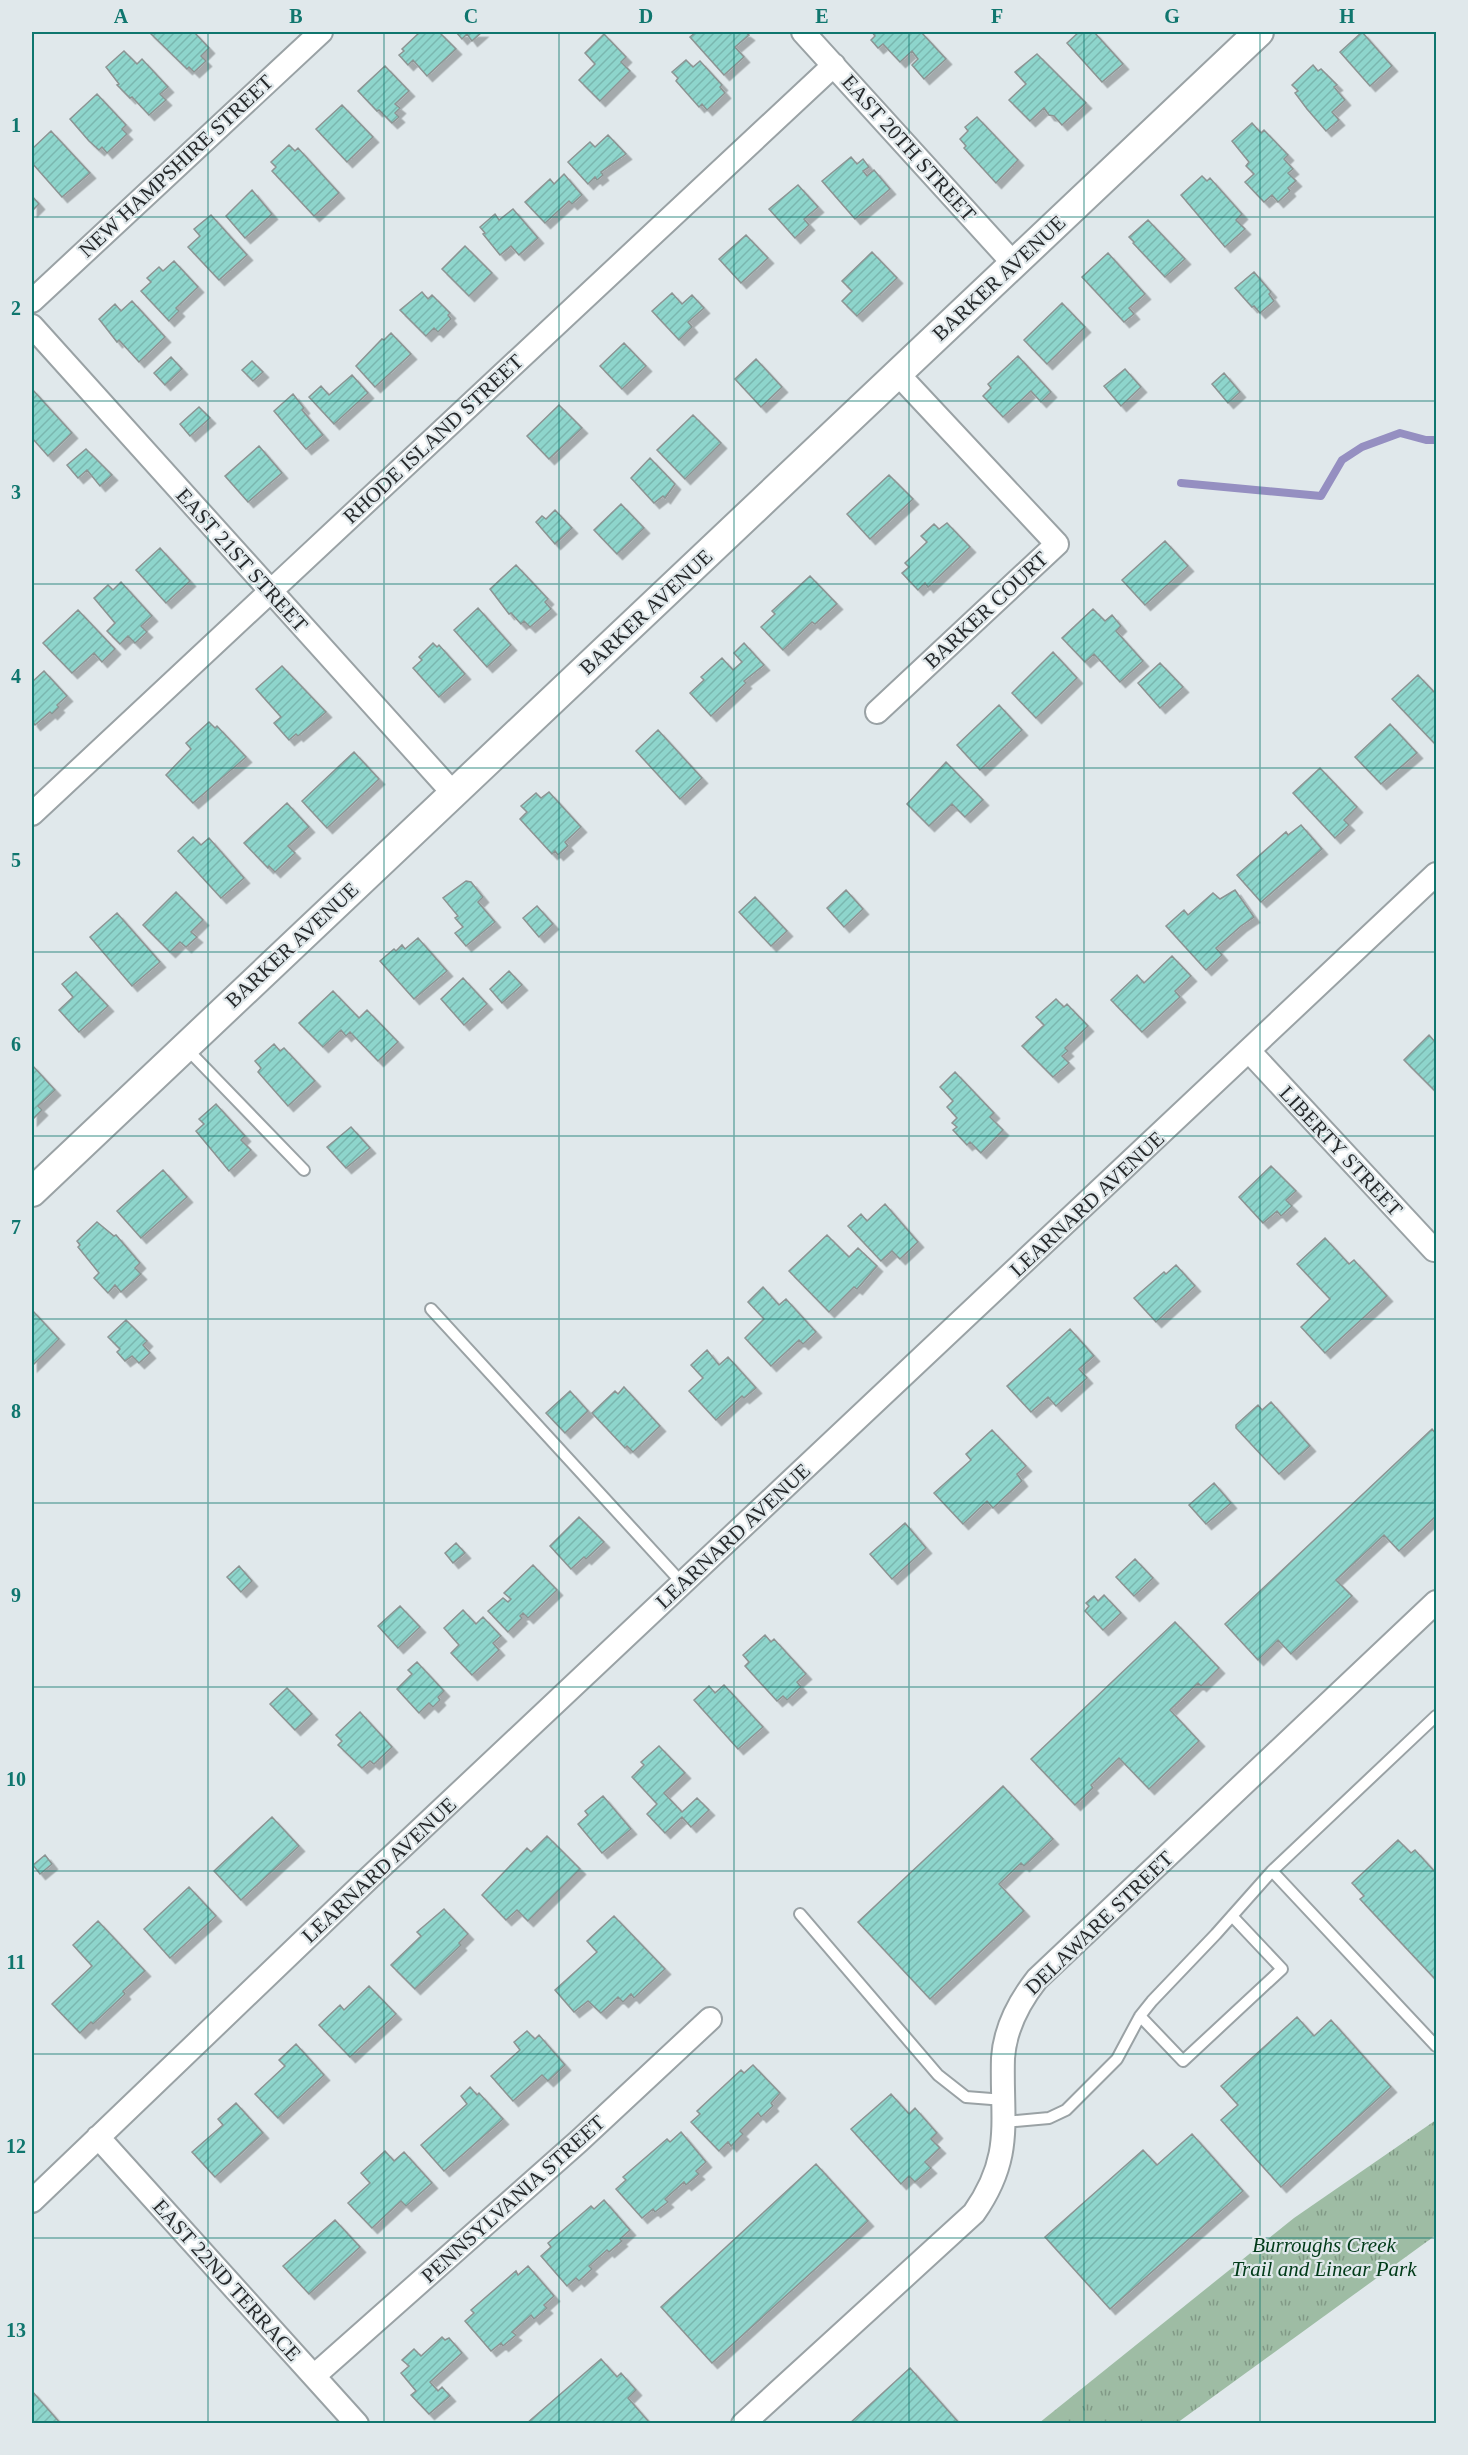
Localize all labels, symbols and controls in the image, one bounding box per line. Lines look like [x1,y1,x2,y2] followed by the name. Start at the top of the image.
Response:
[114,5,129,27] text: A
[289,5,303,27] text: B
[464,5,478,27] text: C
[639,5,653,27] text: D
[815,5,829,27] text: E
[991,5,1003,27] text: F
[1164,5,1180,27] text: G
[1339,5,1355,27] text: H
[74,70,278,262] street label: NEW HAMPSHIRE STREET
[837,70,981,226] street label: EAST 20TH STREET
[11,114,21,136] text: 1
[928,210,1070,346] street label: BARKER AVENUE
[11,297,21,319] text: 2
[338,349,528,529] street label: RHODE ISLAND STREET
[11,481,21,503] text: 3
[171,483,313,637] street label: EAST 21ST STREET
[575,544,717,680] street label: BARKER AVENUE
[919,546,1053,673] street label: BARKER COURT
[11,665,21,687] text: 4
[11,849,21,871] text: 5
[221,877,363,1013] street label: BARKER AVENUE
[11,1033,21,1055] text: 6
[1275,1081,1407,1221] street label: LIBERTY STREET
[1005,1126,1169,1282] street label: LEARNARD AVENUE
[11,1216,21,1238] text: 7
[11,1400,21,1422] text: 8
[651,1458,815,1614] street label: LEARNARD AVENUE
[11,1584,21,1606] text: 9
[6,1768,26,1790] text: 10
[297,1792,461,1948] street label: LEARNARD AVENUE
[1020,1846,1178,2000] street label: DELAWARE STREET
[7,1951,25,1973] text: 11
[416,2110,610,2288] street label: PENNSYLVANIA STREET
[6,2135,26,2157] text: 12
[148,2194,306,2366] street label: EAST 22ND TERRACE
[1232,2233,1417,2281] park label: Burroughs Creek Trail and Linear Park
[6,2319,26,2341] text: 13

